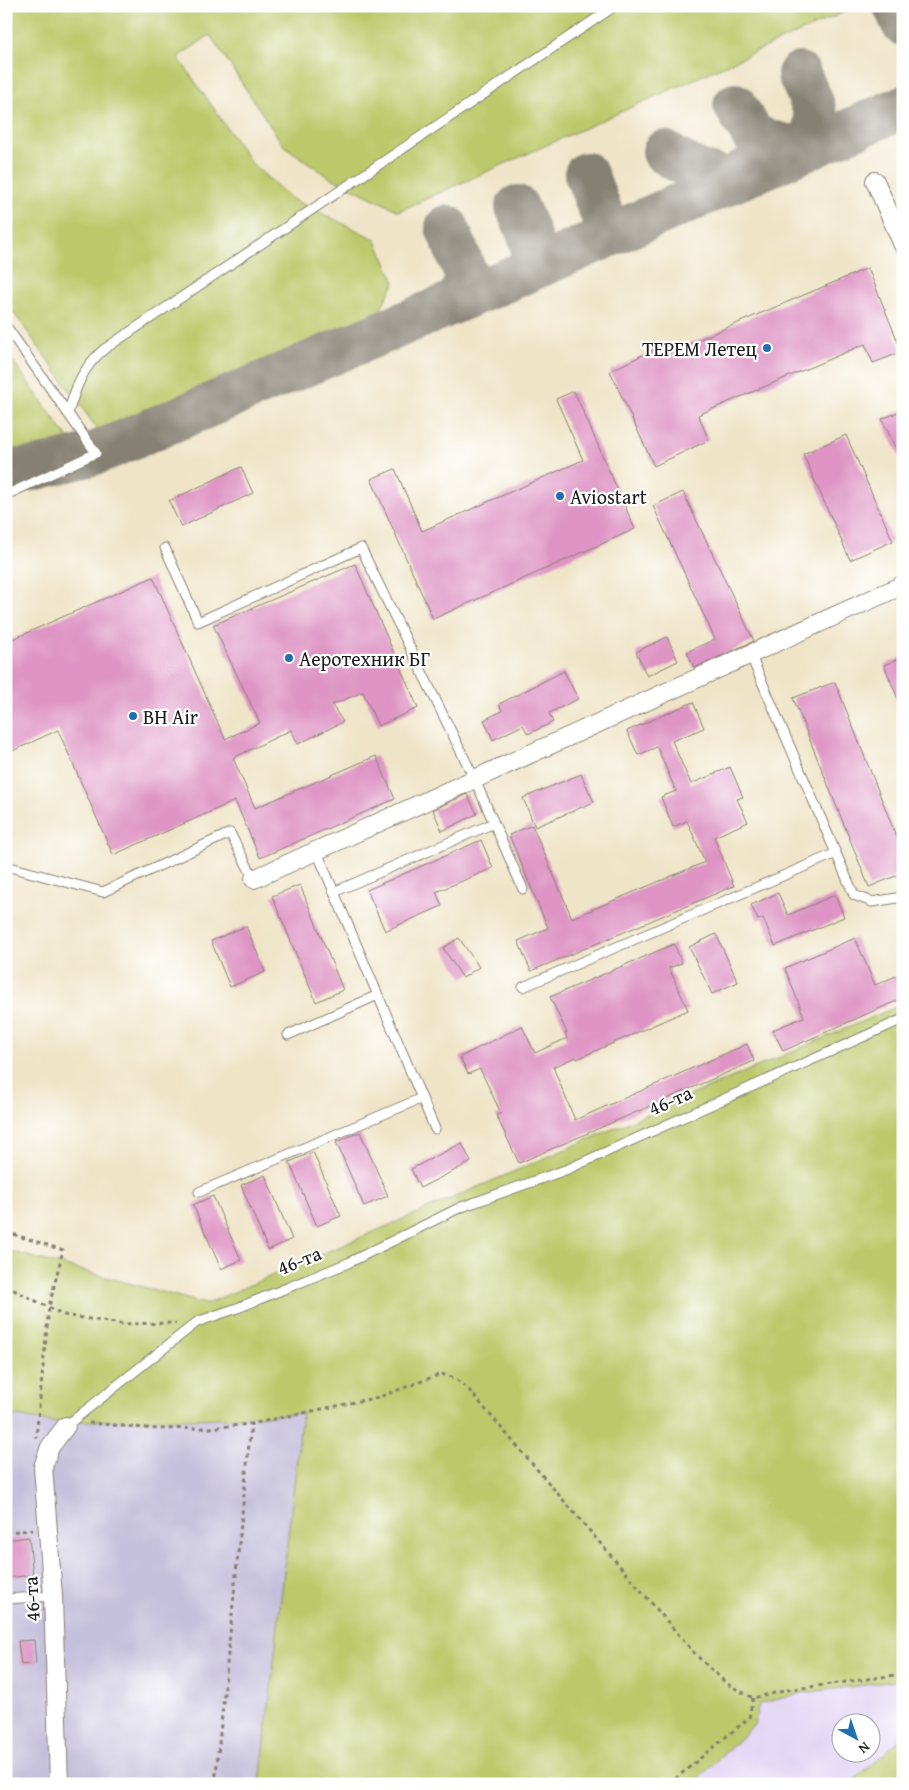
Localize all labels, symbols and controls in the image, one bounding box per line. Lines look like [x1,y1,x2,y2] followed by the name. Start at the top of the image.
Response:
[642,334,758,363] place label: ТЕРЕМ Летец
[761,342,773,354] marker: ТЕРЕМ Летец
[570,482,647,511] place label: Aviostart
[554,490,566,502] marker: Aviostart
[299,644,430,673] place label: Аеротехник БГ
[283,652,295,664] marker: Аеротехник БГ
[143,702,198,731] place label: BH Air
[127,710,139,722] marker: BH Air
[643,1077,697,1122] street label: 46-та
[273,1238,326,1282] street label: 46-та
[15,1575,47,1622] street label: 46-та
[832,1712,882,1762] north arrow
[854,1737,874,1759] text: N

